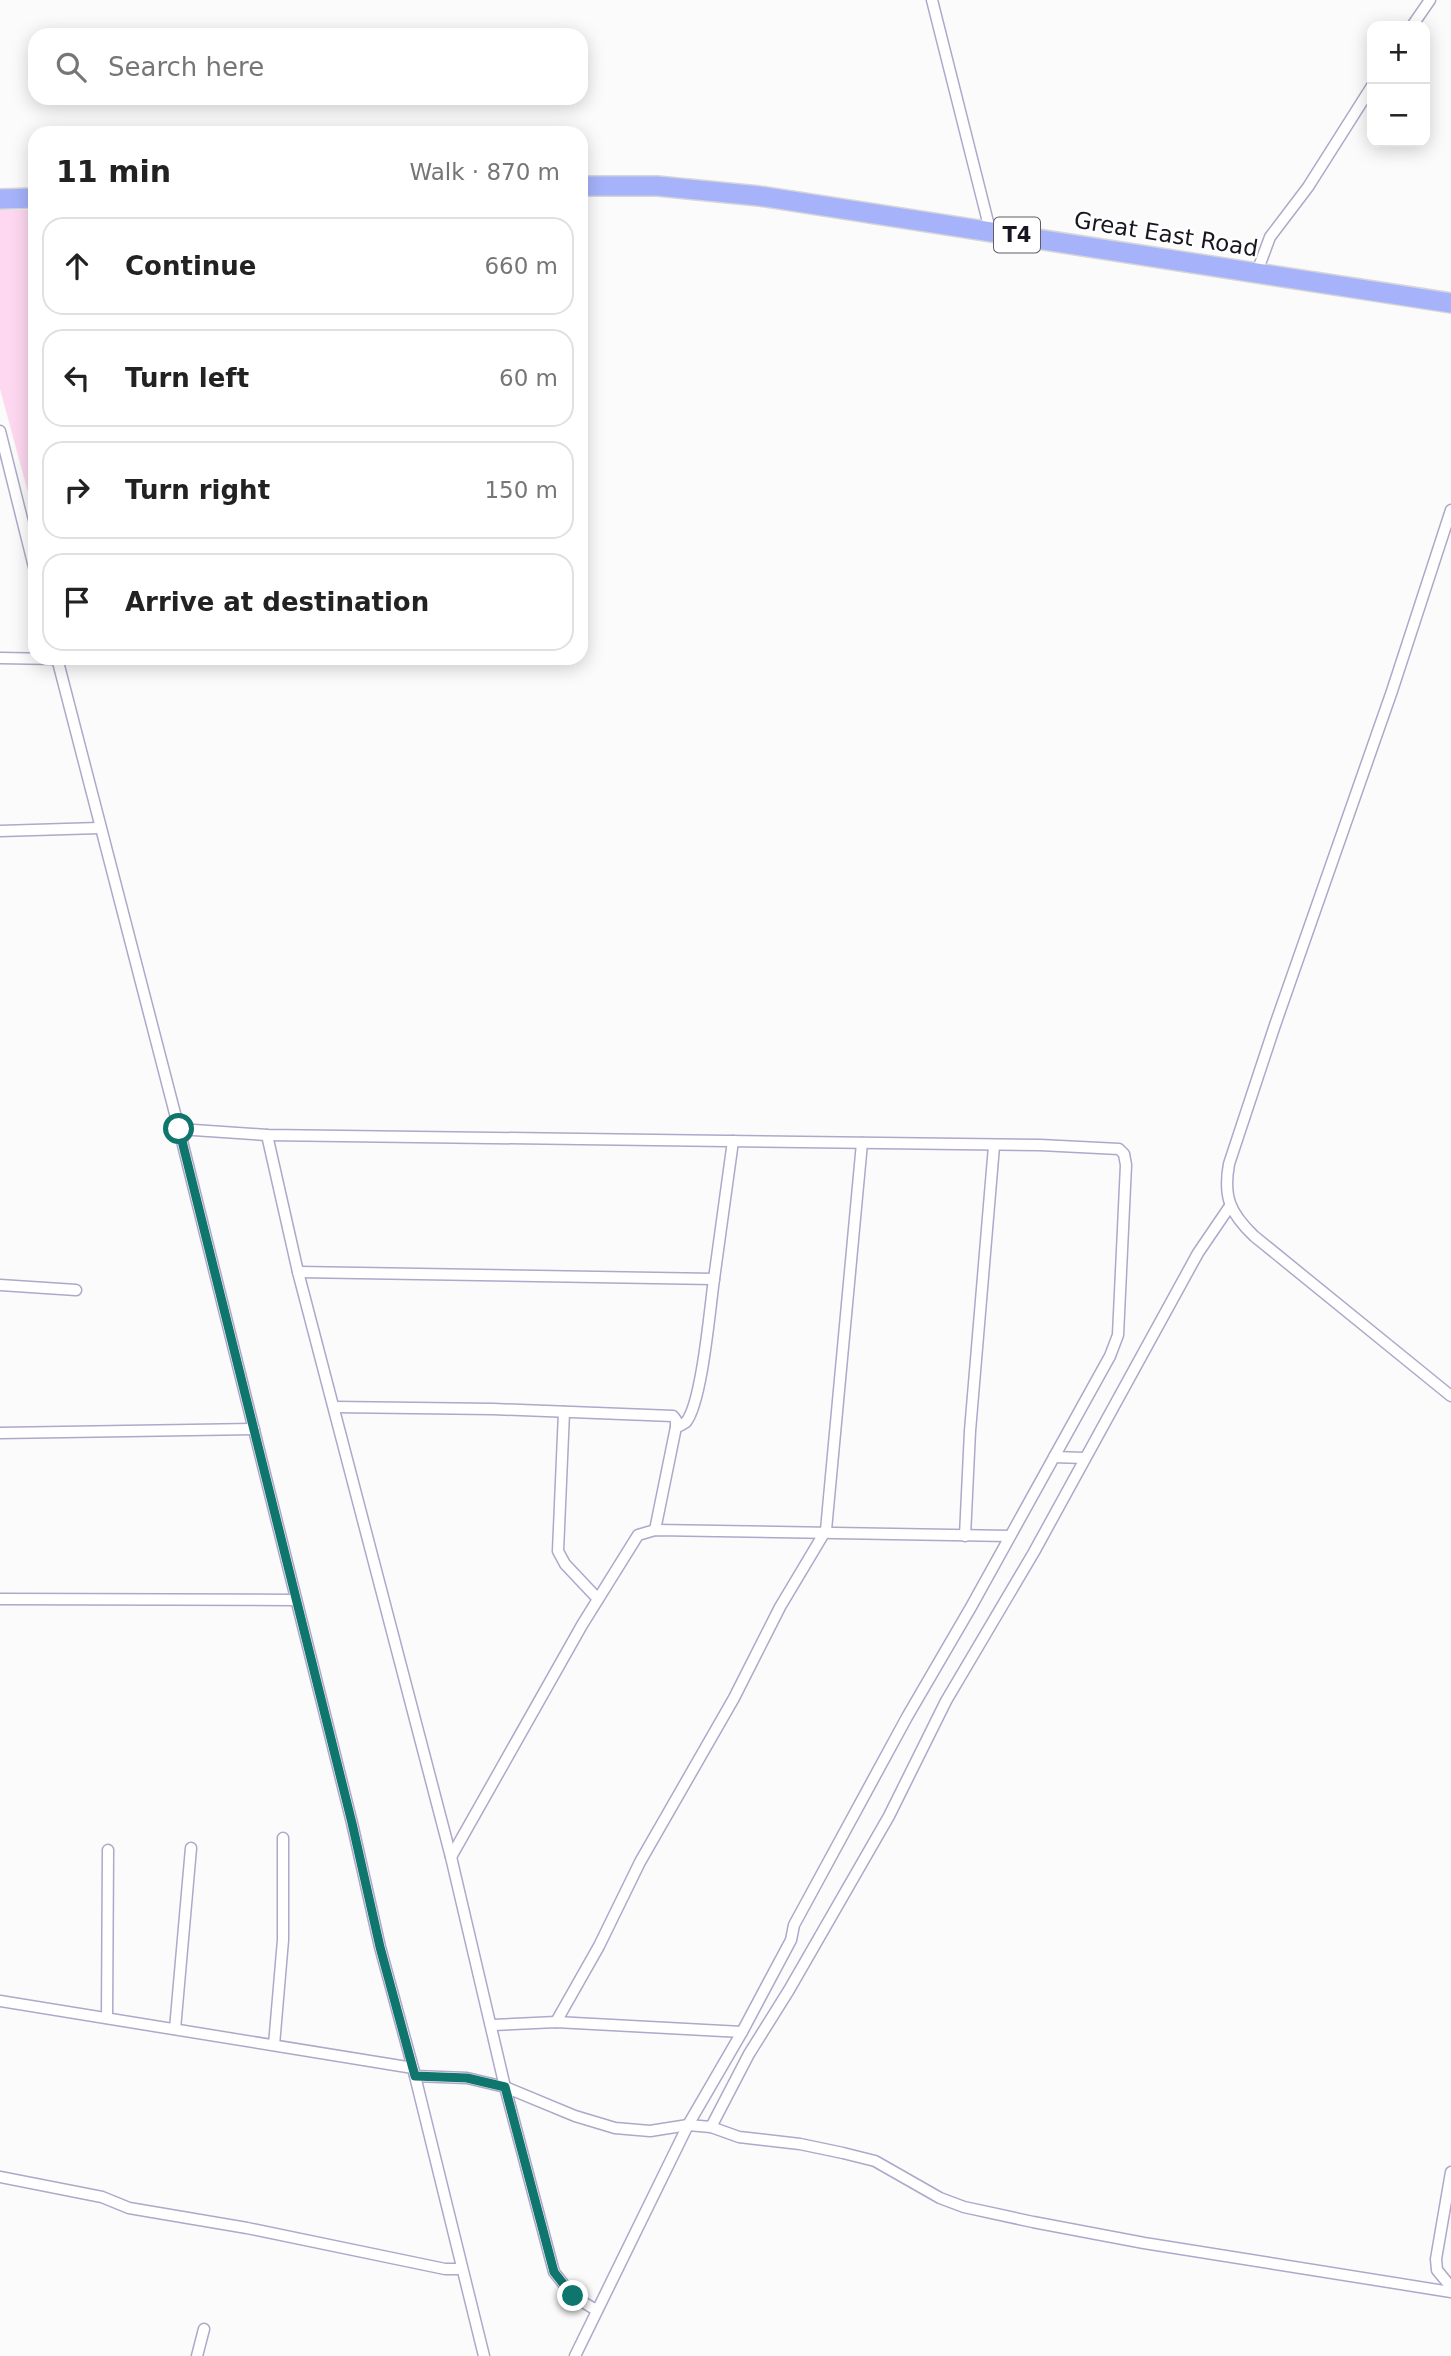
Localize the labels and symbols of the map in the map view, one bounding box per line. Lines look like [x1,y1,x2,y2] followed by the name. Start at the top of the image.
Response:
[1072,207,1260,261] street label: Great East Road
[994,218,1040,252] road number: T4
[163,1113,194,1144] route start
[557,2280,588,2311] route end

